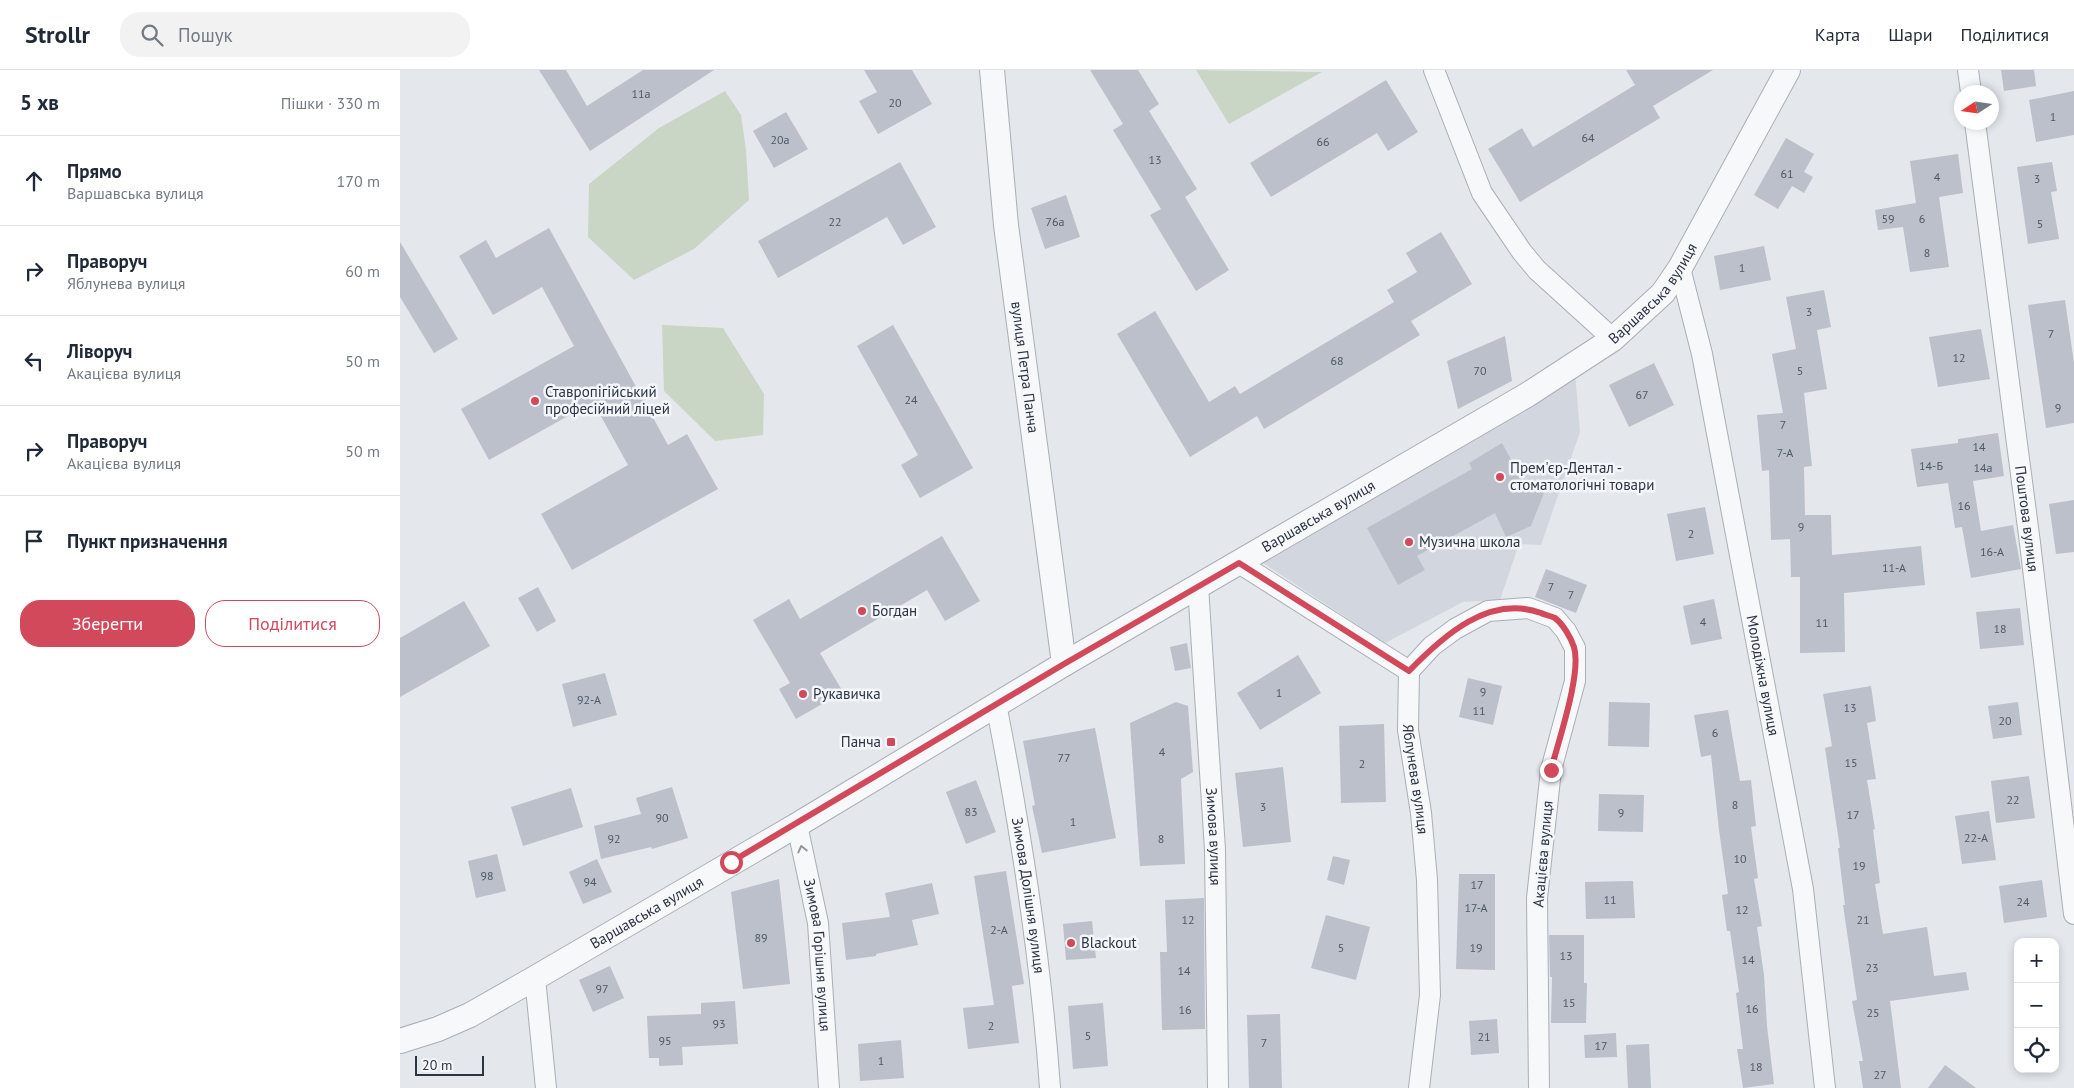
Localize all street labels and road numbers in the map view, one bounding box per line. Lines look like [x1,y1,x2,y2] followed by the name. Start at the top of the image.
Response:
[1604,239,1701,348] street label: Варшавська вулиця
[1007,300,1043,434] street label: вулиця Петра Панча
[2011,464,2043,573] street label: Поштова вулиця
[1258,475,1378,556] street label: Варшавська вулиця
[1743,614,1784,737] street label: Молодіжна вулиця
[1399,724,1433,835] street label: Яблунева вулиця
[1202,787,1225,886] street label: Зимова вулиця
[1528,800,1557,908] street label: Акацієва вулиця
[1008,816,1049,974] street label: Зимова Долішня вулиця
[586,872,707,953] street label: Варшавська вулиця
[800,877,835,1032] street label: Зимова Горішня вулиця

